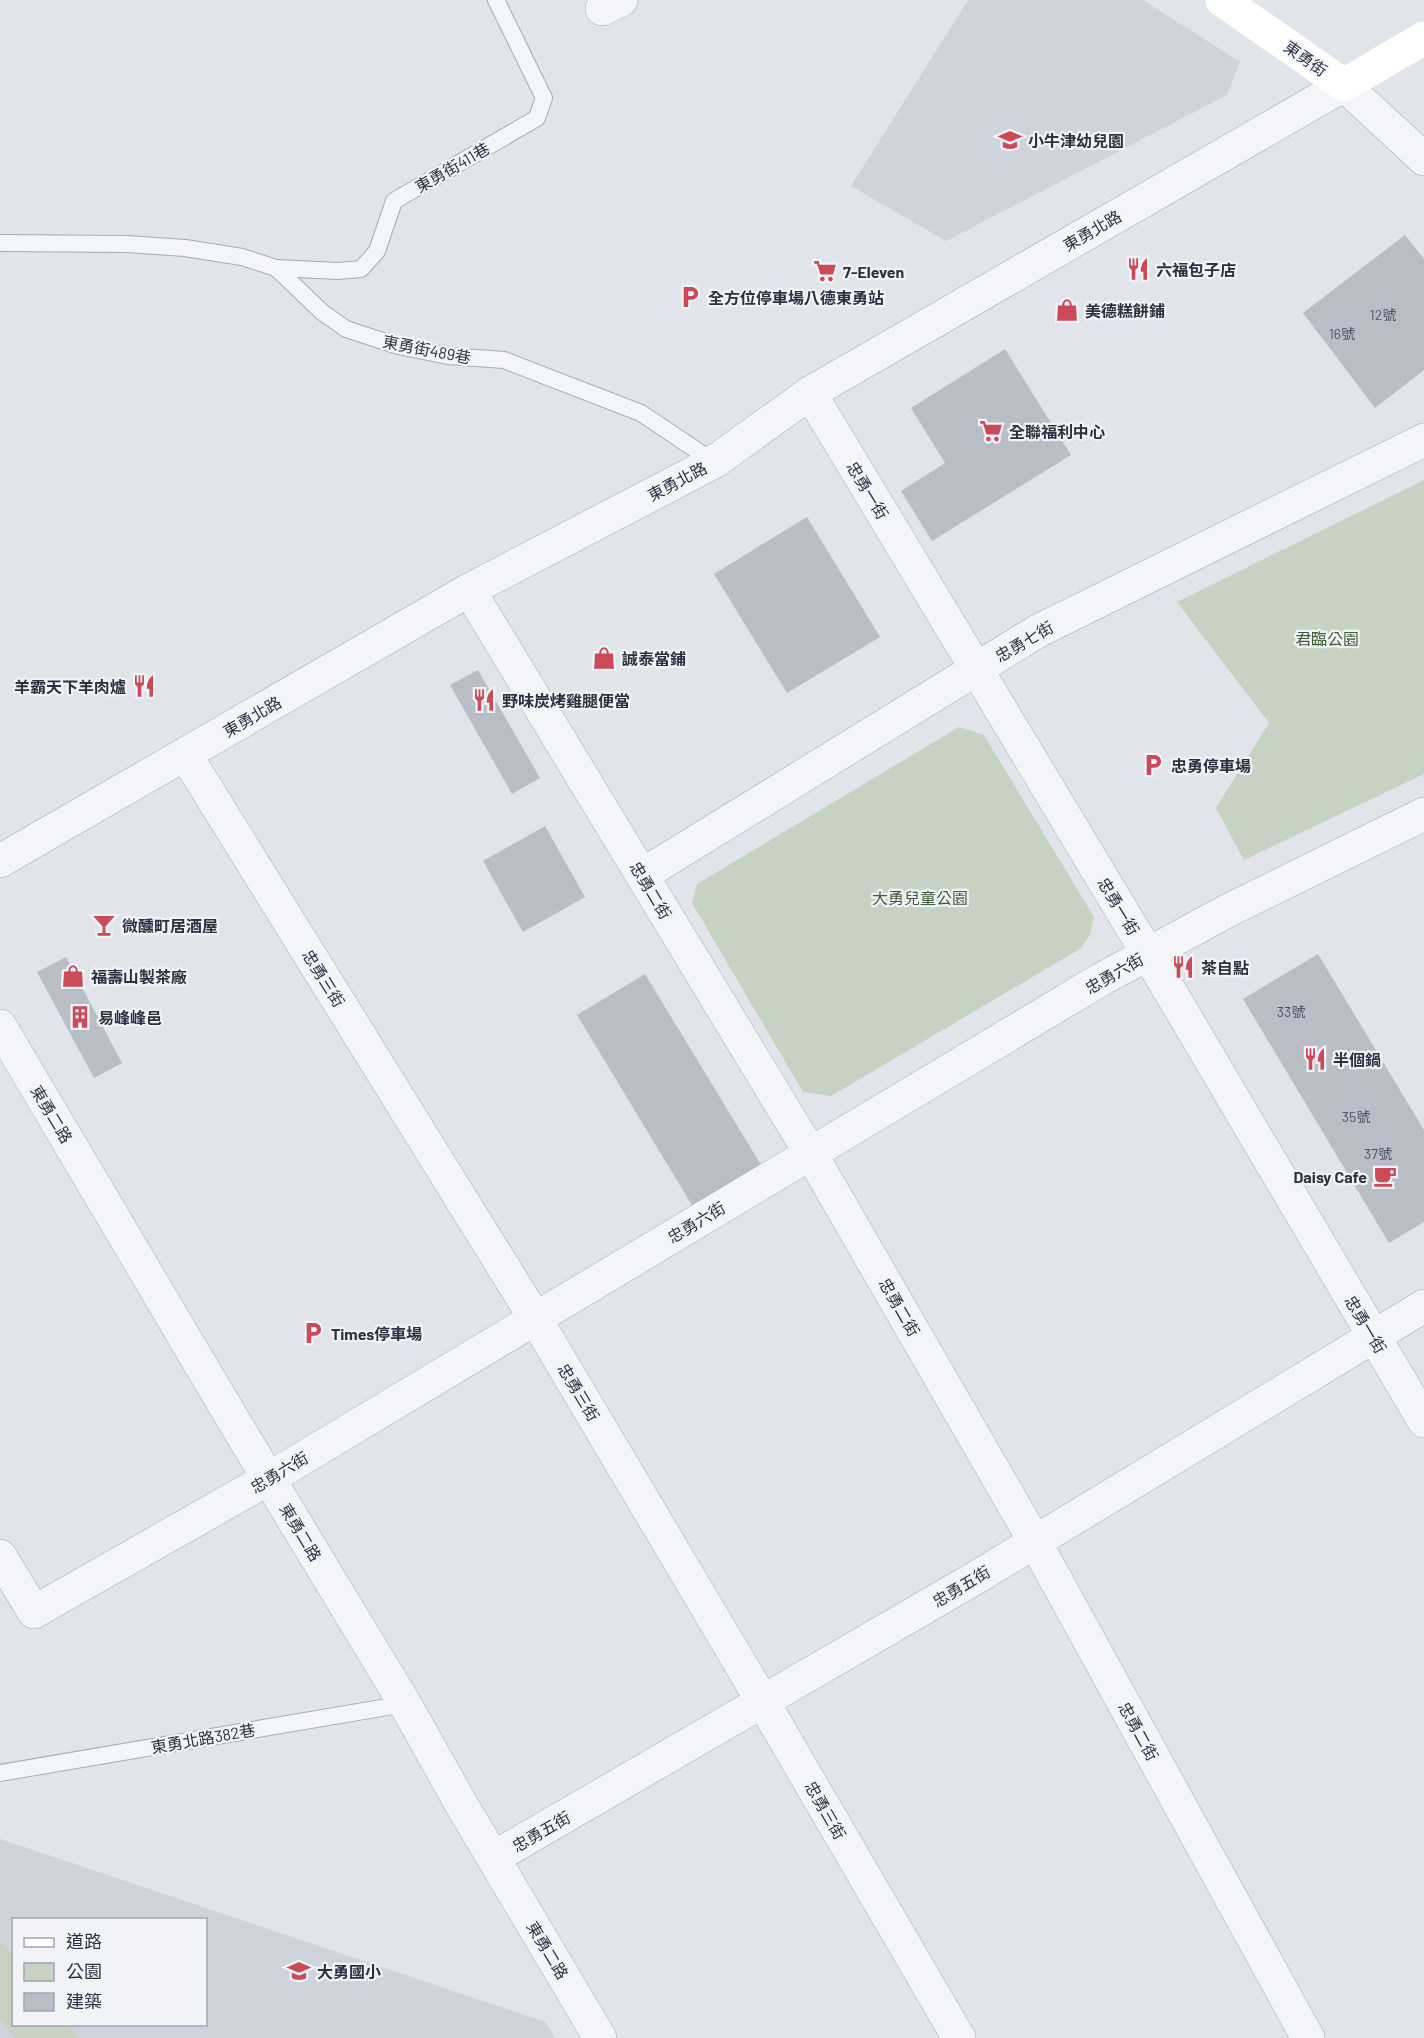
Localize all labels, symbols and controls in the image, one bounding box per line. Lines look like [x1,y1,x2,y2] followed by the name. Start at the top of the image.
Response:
[1281,36,1331,80] street label: 東勇街
[997,127,1023,153] school or university icon: 小牛津幼兒園
[1028,131,1124,150] place label: 小牛津幼兒園
[411,138,493,196] street label: 東勇街411巷
[1060,206,1124,254] street label: 東勇北路
[1125,256,1151,282] restaurant icon: 六福包子店
[812,258,838,284] supermarket icon: 7-Eleven
[1156,260,1236,279] place label: 六福包子店
[843,262,904,281] place label: 7-Eleven
[677,284,703,310] parking icon: 全方位停車場八德東勇站
[708,288,884,307] place label: 全方位停車場八德東勇站
[1054,297,1080,323] shop icon: 美德糕餅鋪
[1085,301,1165,320] place label: 美德糕餅鋪
[1370,306,1396,323] house number: 12號
[1329,325,1355,342] house number: 16號
[381,331,473,367] street label: 東勇街489巷
[978,418,1004,444] supermarket icon: 全聯福利中心
[1009,422,1105,441] place label: 全聯福利中心
[644,458,710,504] street label: 東勇北路
[843,458,893,522] street label: 忠勇一街
[992,617,1056,665] street label: 忠勇七街
[1295,629,1359,648] park label: 君臨公園
[591,645,617,671] shop icon: 誠泰當鋪
[622,649,686,668] place label: 誠泰當鋪
[131,673,157,699] restaurant icon: 羊霸天下羊肉爐
[14,677,126,696] place label: 羊霸天下羊肉爐
[471,687,497,713] restaurant icon: 野味炭烤雞腿便當
[502,691,630,710] place label: 野味炭烤雞腿便當
[220,692,284,740] street label: 東勇北路
[1140,752,1166,778] parking icon: 忠勇停車場
[1171,756,1251,775] place label: 忠勇停車場
[626,858,676,922] street label: 忠勇二街
[1094,874,1144,938] street label: 忠勇一街
[872,888,968,907] park label: 大勇兒童公園
[91,912,117,938] bar icon: 微醺町居酒屋
[122,916,218,935] place label: 微醺町居酒屋
[299,946,349,1010] street label: 忠勇三街
[1082,949,1146,997] street label: 忠勇六街
[1170,954,1196,980] restaurant icon: 茶自點
[1201,958,1249,977] place label: 茶自點
[60,963,86,989] shop icon: 福壽山製茶廠
[91,967,187,986] place label: 福壽山製茶廠
[1277,1003,1305,1020] house number: 33號
[67,1004,93,1030] building icon: 易峰峰邑
[98,1008,162,1027] place label: 易峰峰邑
[1302,1046,1328,1072] restaurant icon: 半個鍋
[1333,1050,1381,1069] place label: 半個鍋
[27,1082,77,1146] street label: 東勇二路
[1342,1108,1370,1125] house number: 35號
[1364,1145,1392,1162] house number: 37號
[1372,1163,1398,1189] cafe icon: Daisy Cafe
[1294,1167,1367,1186] place label: Daisy Cafe
[664,1197,728,1247] street label: 忠勇六街
[876,1275,924,1339] street label: 忠勇二街
[1341,1292,1391,1356] street label: 忠勇一街
[300,1320,326,1346] parking icon: Times停車場
[331,1324,422,1343] place label: Times停車場
[554,1360,604,1424] street label: 忠勇三街
[247,1447,311,1497] street label: 忠勇六街
[276,1500,326,1564] street label: 東勇二路
[929,1561,993,1611] street label: 忠勇五街
[1115,1698,1163,1764] street label: 忠勇二街
[150,1720,256,1756] street label: 東勇北路382巷
[802,1778,850,1842] street label: 忠勇三街
[509,1807,573,1855] street label: 忠勇五街
[12,1918,207,2026] legend
[523,1918,573,1982] street label: 東勇二路
[66,1930,102,1952] text: 道路
[286,1958,312,1984] school or university icon: 大勇國小
[66,1960,102,1982] text: 公園
[317,1962,381,1981] place label: 大勇國小
[66,1990,102,2012] text: 建築

